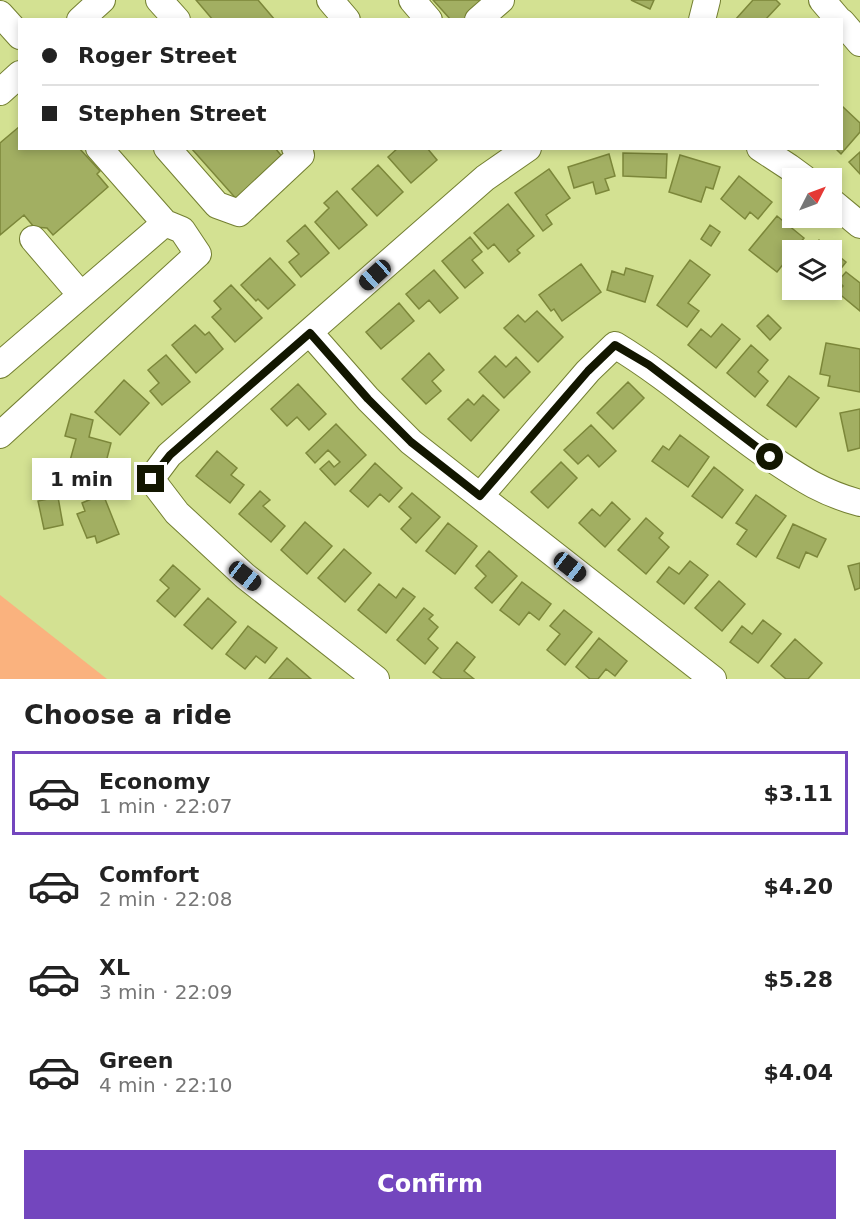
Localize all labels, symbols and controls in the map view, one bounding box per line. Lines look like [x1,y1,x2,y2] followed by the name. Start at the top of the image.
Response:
[78,43,237,68] text: Roger Street
[78,101,267,126] text: Stephen Street
[782,168,842,228] north arrow
[782,168,842,300] map controls
[782,240,842,300] button: layers
[356,256,394,294] car
[756,443,783,470] route start
[31,458,130,500] callout: 1 min
[137,465,164,492] route end
[50,467,113,491] text: 1 min
[550,549,590,585] car
[225,558,265,594] car
[24,699,232,730] text: Choose a ride
[27,766,81,820] icon: car
[99,769,210,794] text: Economy
[763,781,833,806] text: $3.11
[99,794,233,818] text: 1 min · 22:07
[27,859,81,913] icon: car
[99,862,199,887] text: Comfort
[763,874,833,899] text: $4.20
[99,887,233,911] text: 2 min · 22:08
[27,952,81,1006] icon: car
[99,955,130,980] text: XL
[763,967,833,992] text: $5.28
[99,980,233,1004] text: 3 min · 22:09
[27,1045,81,1099] icon: car
[99,1048,173,1073] text: Green
[763,1060,833,1085] text: $4.04
[99,1073,233,1097] text: 4 min · 22:10
[24,1150,836,1219] button: Confirm

